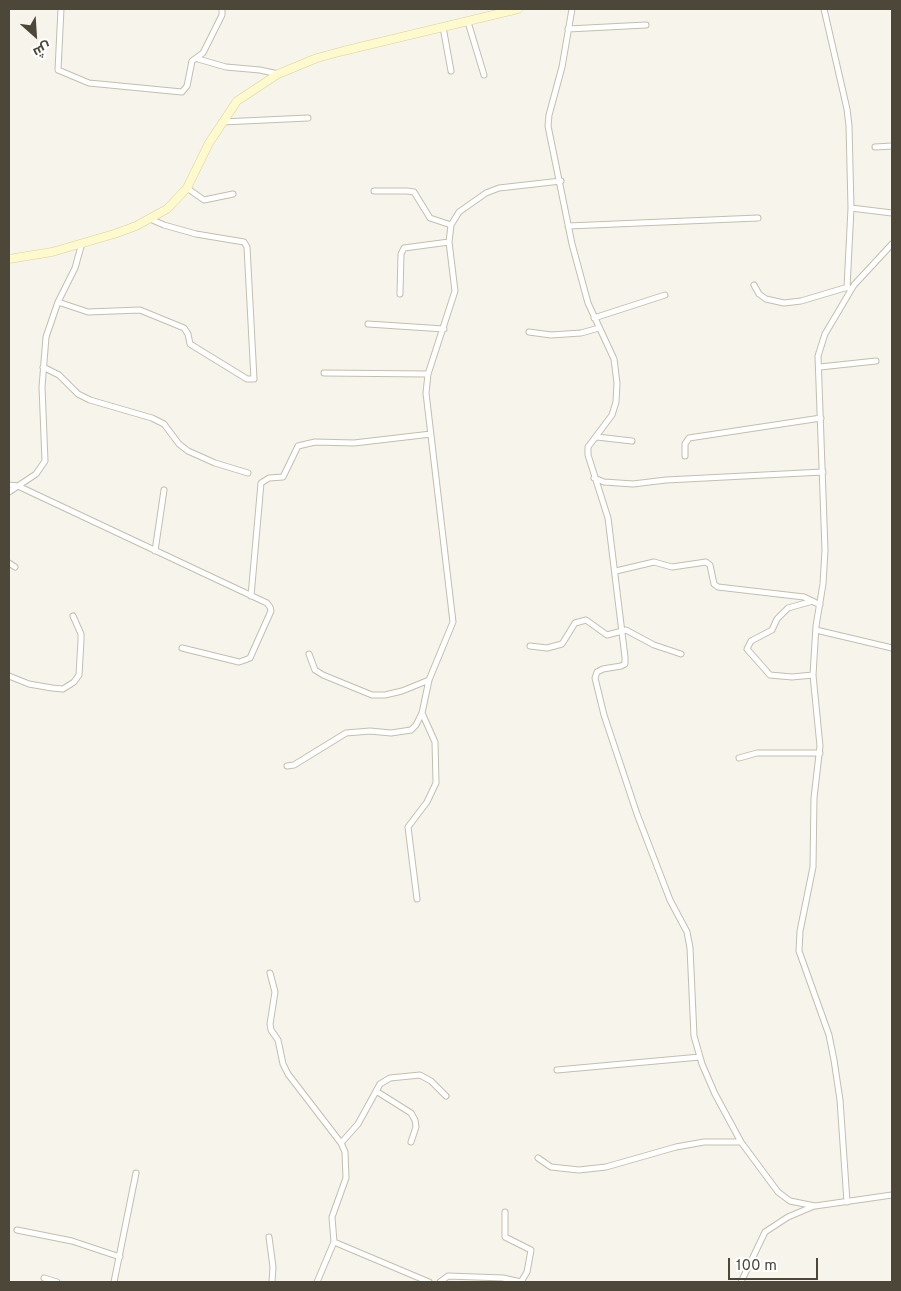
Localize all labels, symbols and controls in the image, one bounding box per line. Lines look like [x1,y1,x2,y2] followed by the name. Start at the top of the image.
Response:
[10,10,60,60] north arrow
[30,37,54,61] text: ش
[731,1248,821,1280] scale bar
[736,1257,777,1276] text: 100 m

